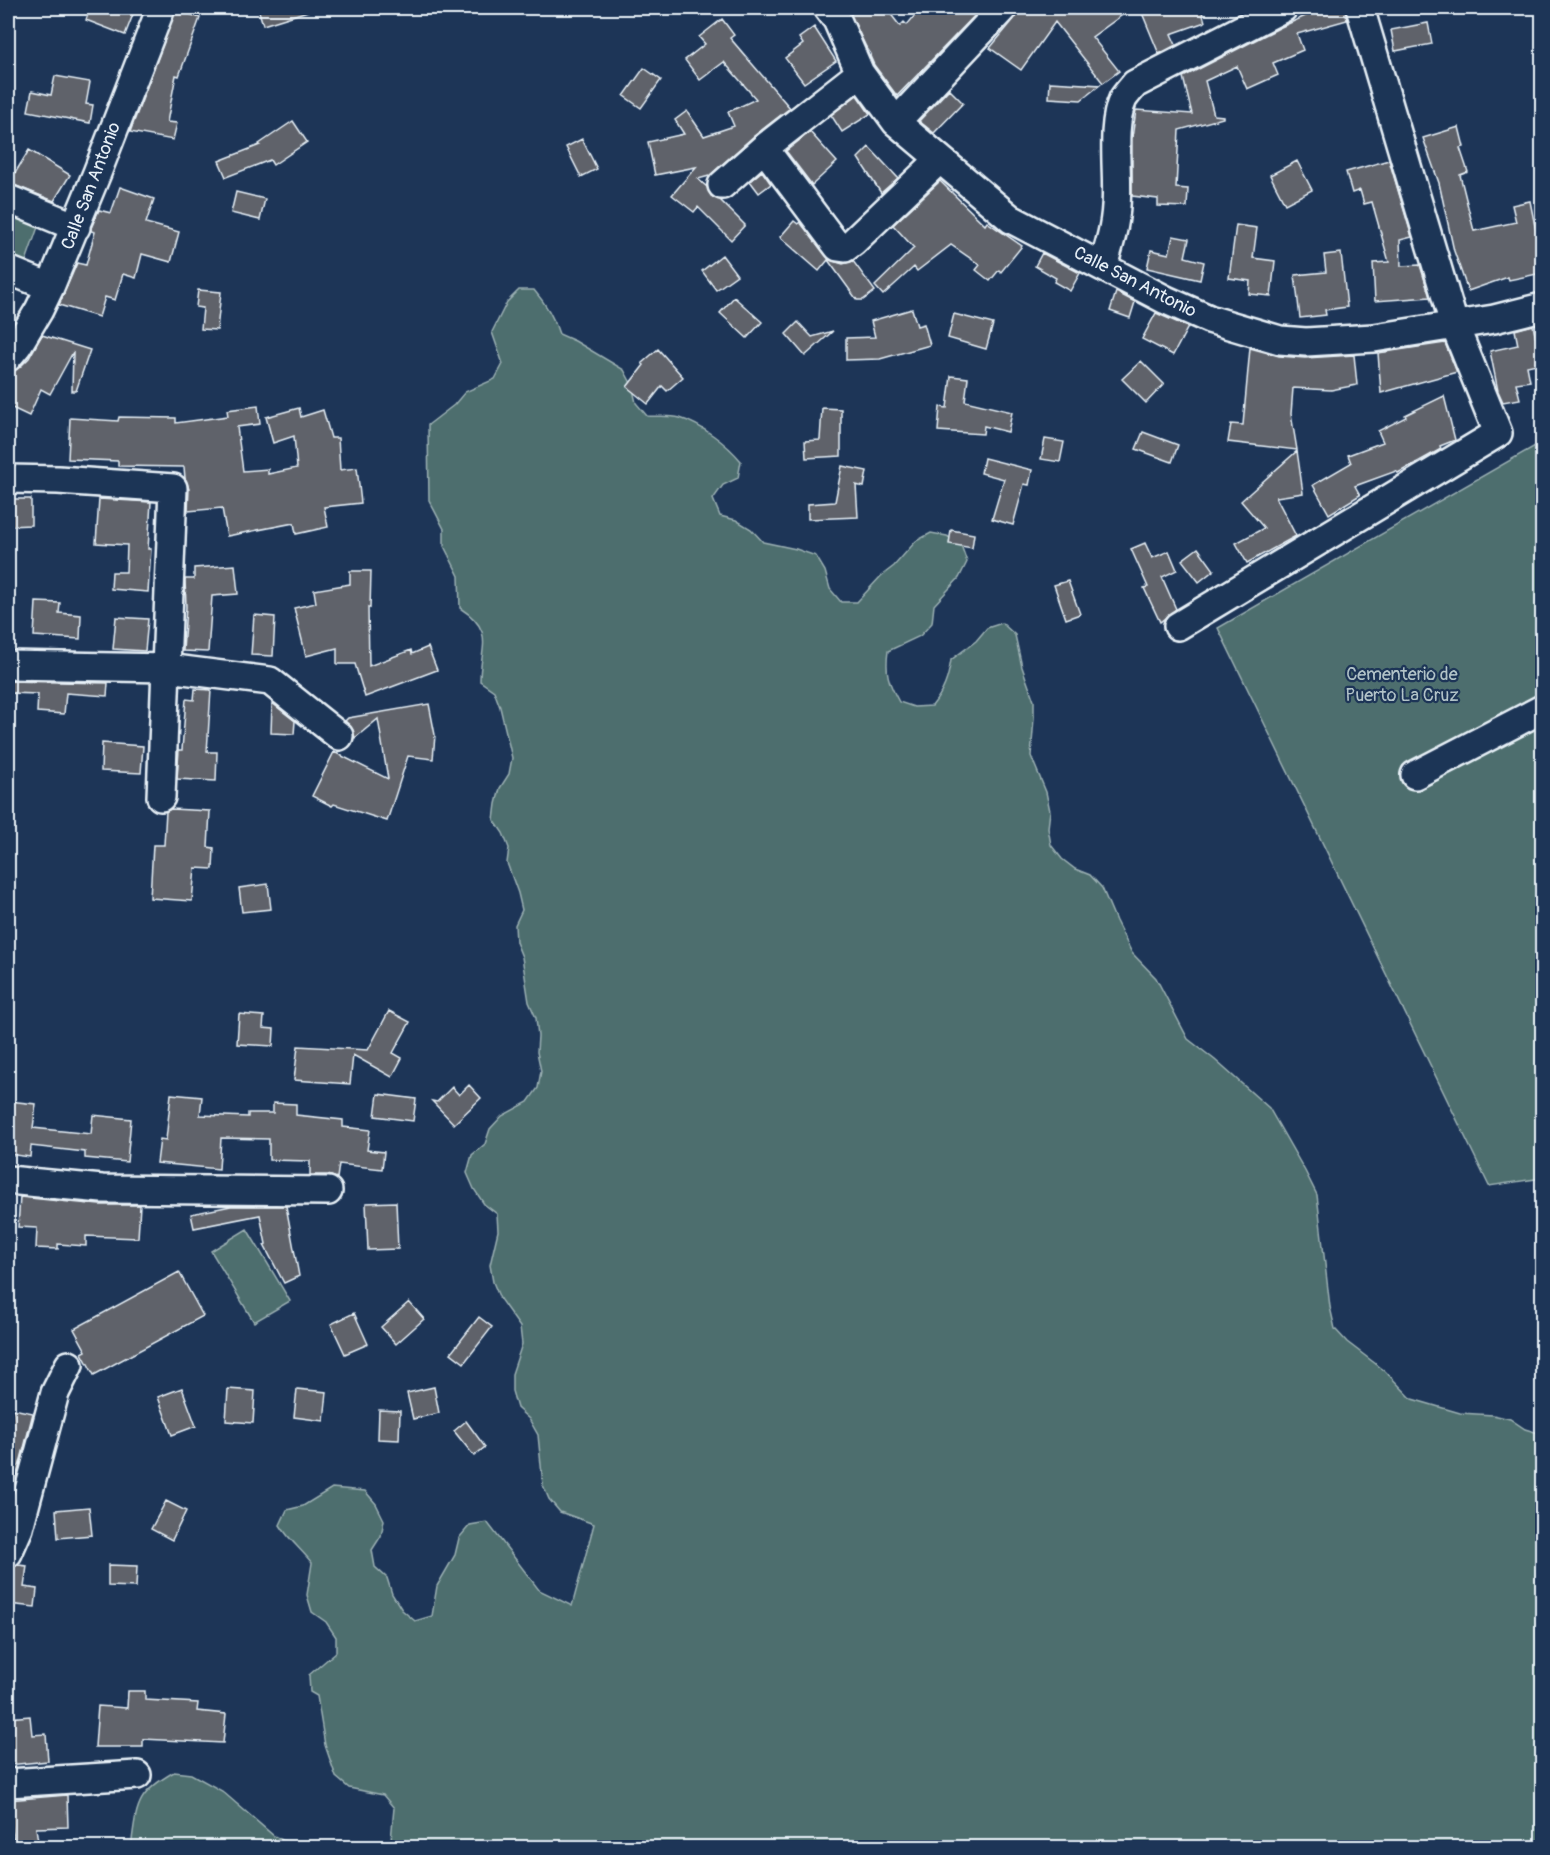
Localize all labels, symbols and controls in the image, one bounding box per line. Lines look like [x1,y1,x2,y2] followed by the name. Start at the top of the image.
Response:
[56,119,126,253] street label: Calle San Antonio
[1070,241,1201,323] street label: Calle San Antonio
[1345,663,1459,707] park label: Cementerio de Puerto La Cruz

